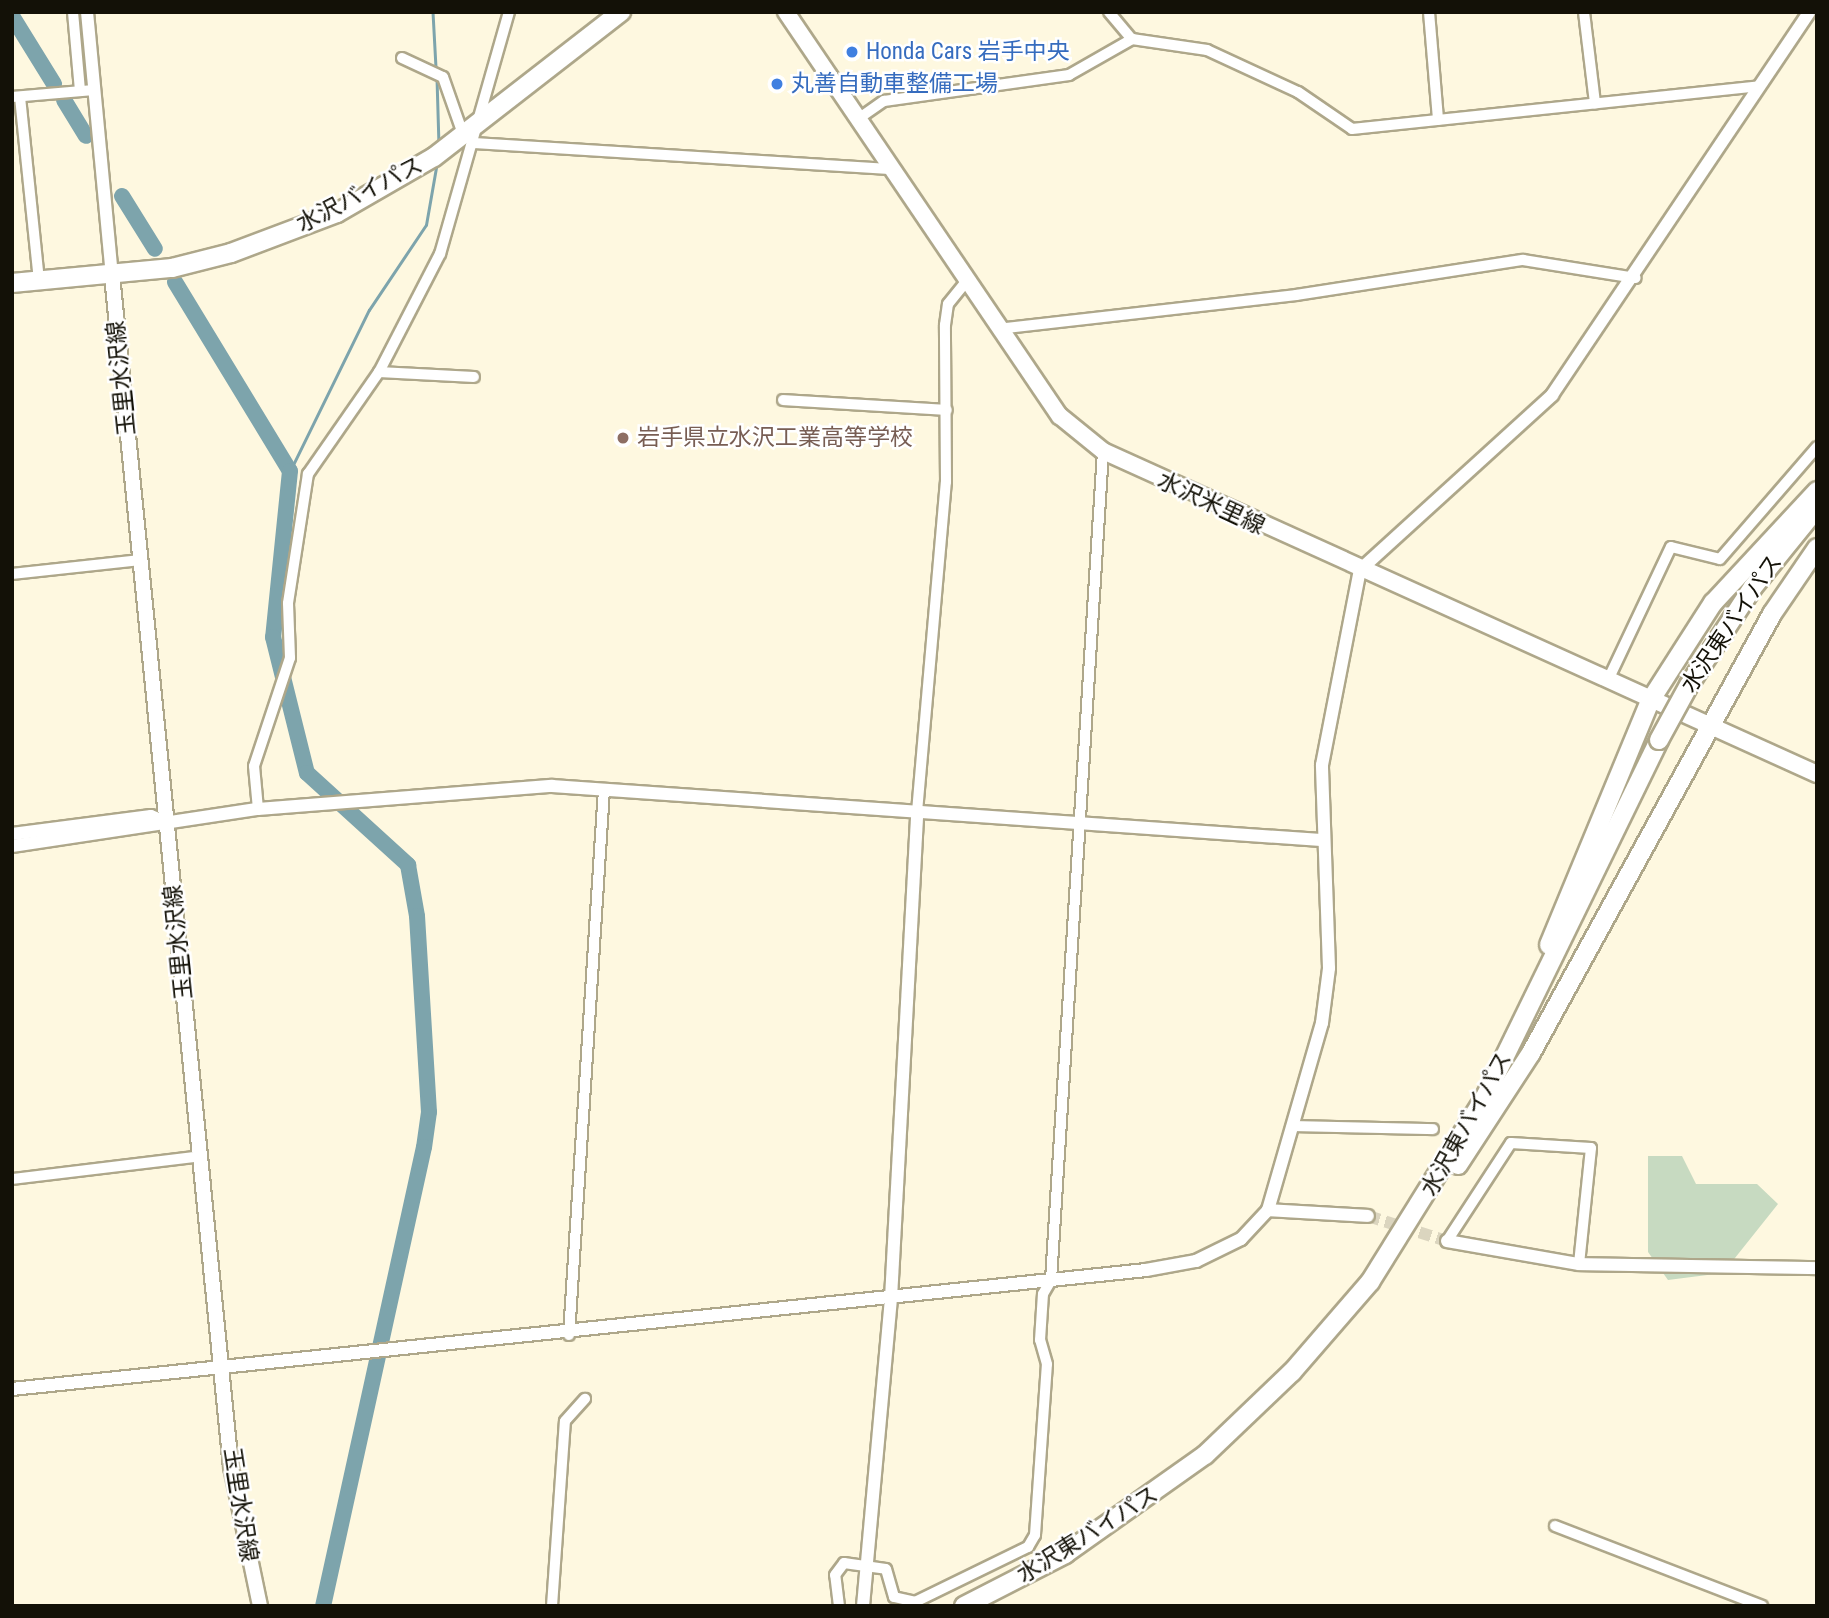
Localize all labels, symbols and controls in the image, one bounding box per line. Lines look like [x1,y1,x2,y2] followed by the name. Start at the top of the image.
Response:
[866,38,1069,66] place label: Honda Cars 岩手中央
[844,44,860,60] marker: Honda Cars 岩手中央
[791,70,998,98] place label: 丸善自動車整備工場
[769,76,785,92] marker: 丸善自動車整備工場
[292,151,428,239] street label: 水沢バイパス
[102,319,142,437] street label: 玉里水沢線
[637,424,913,452] place label: 岩手県立水沢工業高等学校
[615,430,631,446] marker: 岩手県立水沢工業高等学校
[1153,467,1269,541] street label: 水沢米里線
[1676,550,1788,698] street label: 水沢東バイパス
[159,883,199,1001] street label: 玉里水沢線
[1416,1047,1518,1201] street label: 水沢東バイパス
[217,1446,263,1564] street label: 玉里水沢線
[1012,1481,1164,1589] street label: 水沢東バイパス

